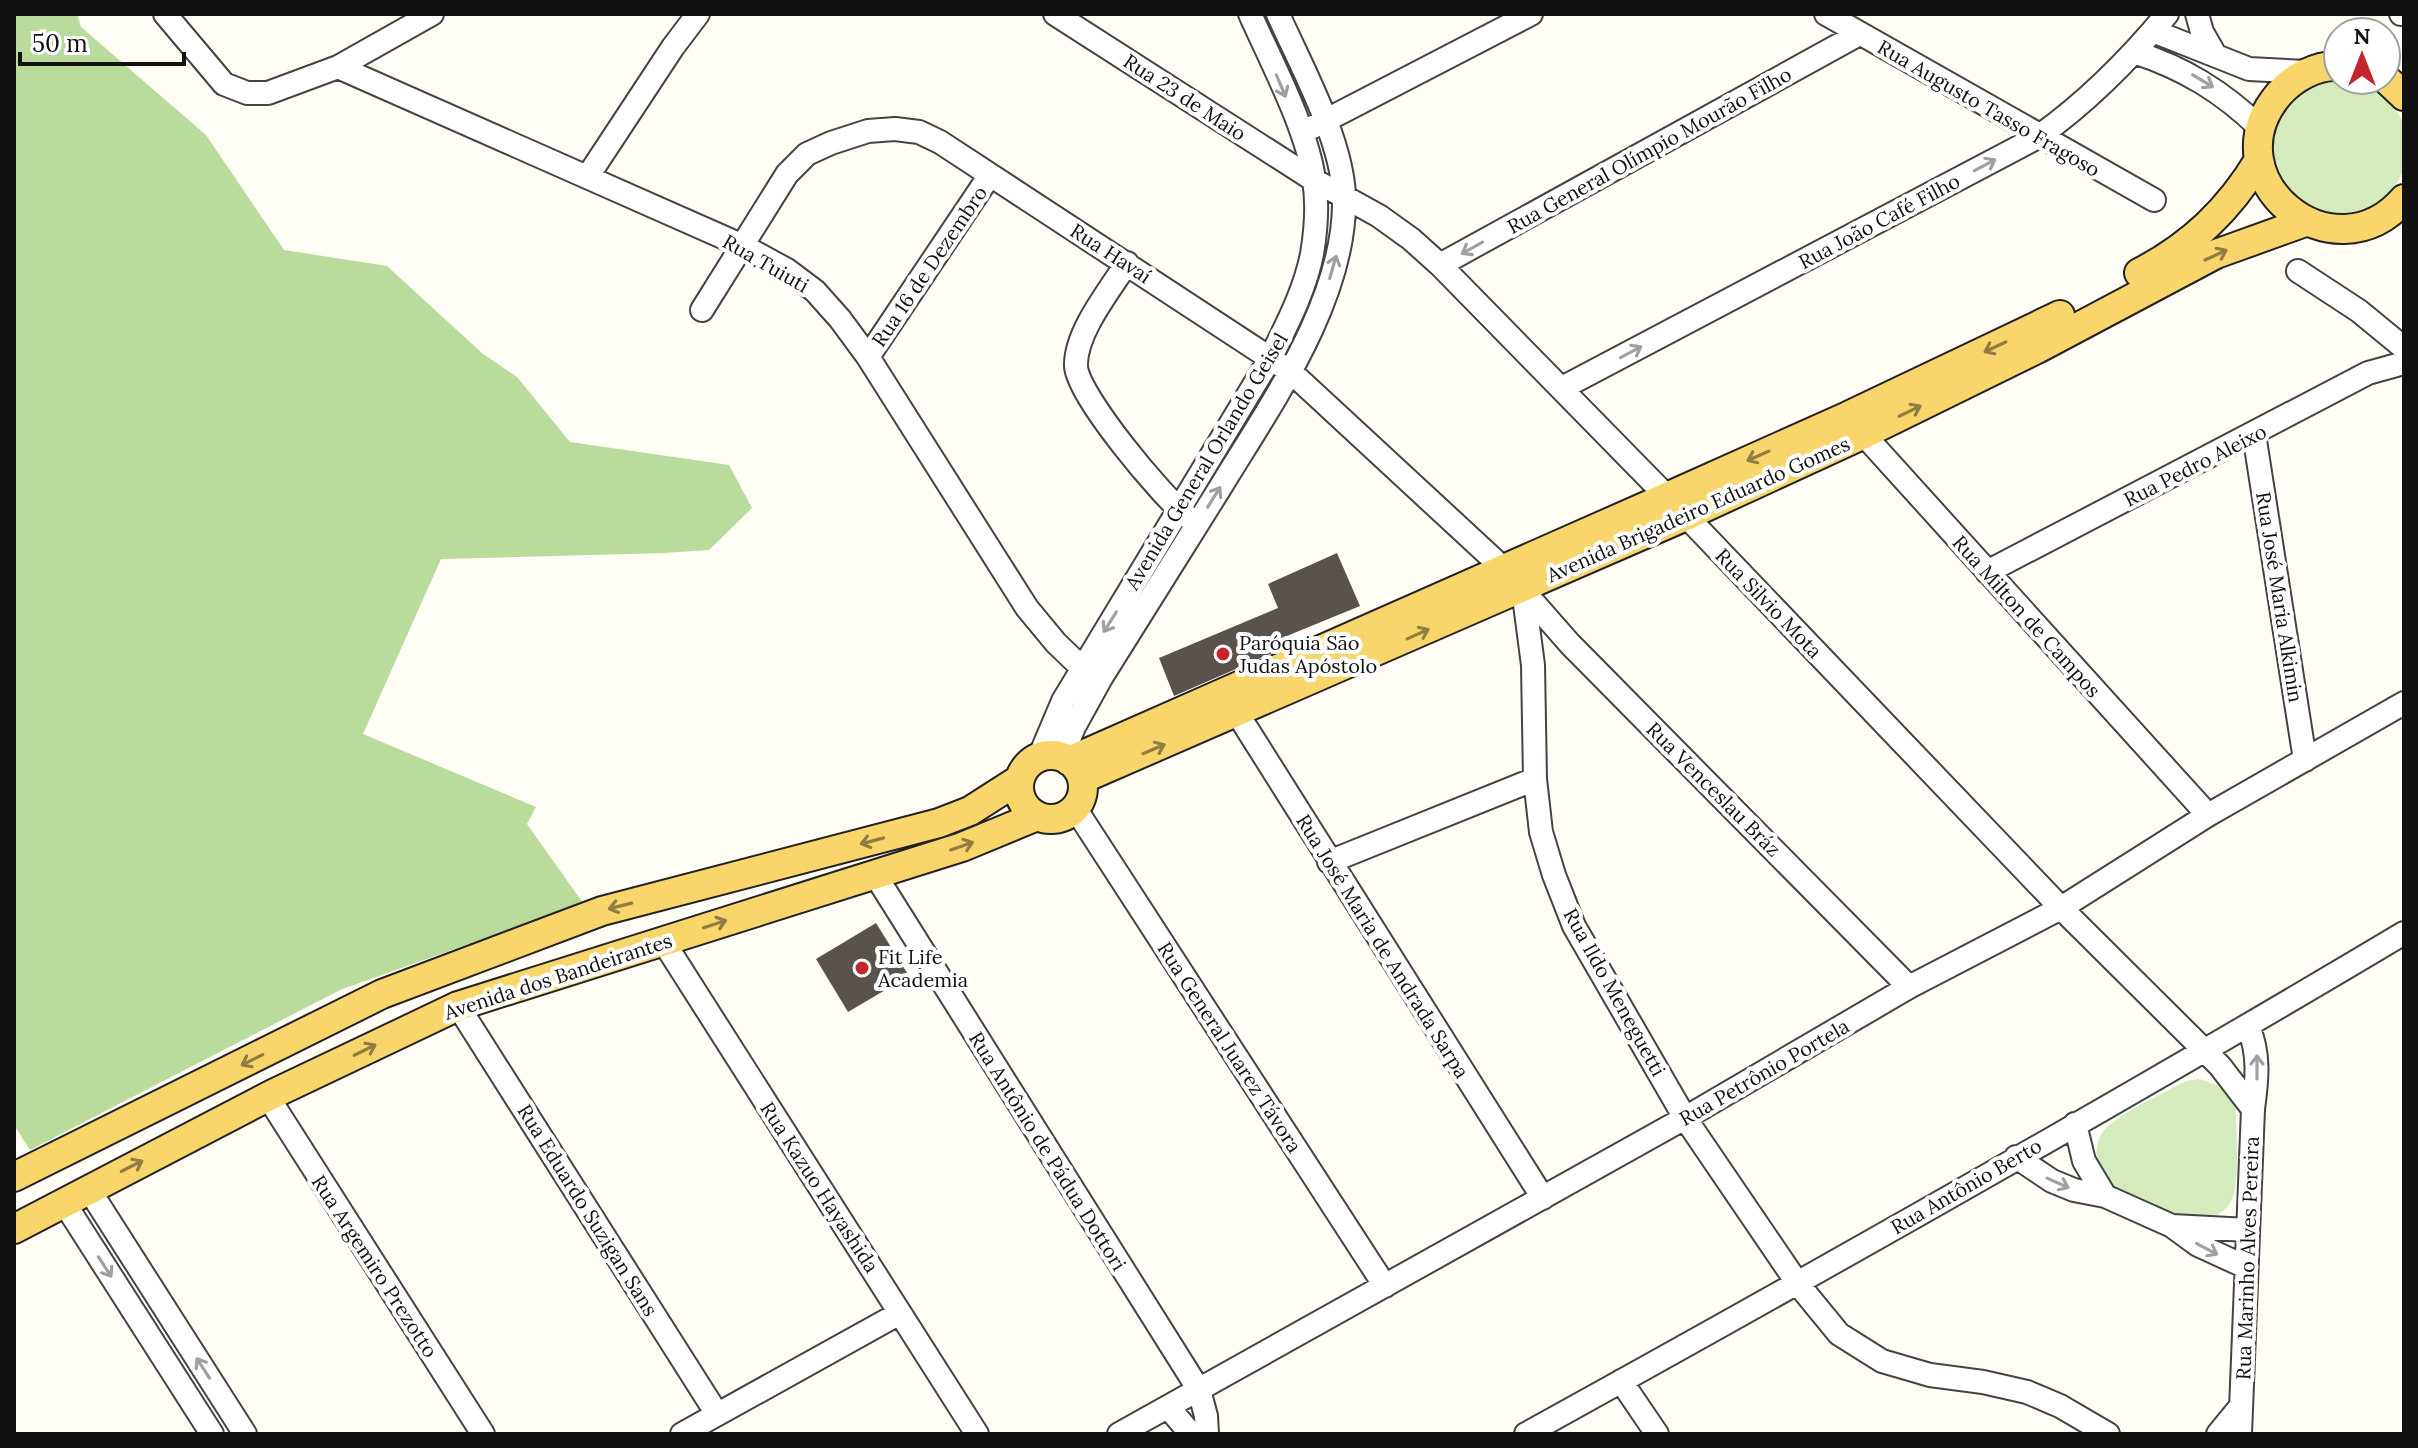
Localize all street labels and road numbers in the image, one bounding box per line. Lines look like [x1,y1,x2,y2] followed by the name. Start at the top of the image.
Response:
[1873,34,2105,182] street label: Rua Augusto Tasso Fragoso
[1119,48,1251,146] street label: Rua 23 de Maio
[1502,61,1796,239] street label: Rua General Olímpio Mourão Filho
[1794,168,1964,274] street label: Rua João Café Filho
[866,181,992,351] street label: Rua 16 de Dezembro
[1066,218,1156,288] street label: Rua Havaí
[718,228,814,298] street label: Rua Tuiuti
[1119,328,1293,595] street label: Avenida General Orlando Geisel
[2119,418,2271,512] street label: Rua Pedro Aleixo
[1542,431,1853,588] street label: Avenida Brigadeiro Eduardo Gomes
[2251,490,2309,704] street label: Rua José Maria Alkimin
[1948,530,2106,702] street label: Rua Milton de Campos
[1710,543,1828,663] street label: Rua Silvio Mota
[1641,716,1787,862] street label: Rua Venceslau Bráz
[1291,809,1475,1083] street label: Rua José Maria de Andrada Sarpa
[1558,904,1672,1080] street label: Rua Ildo Meneguetti
[440,927,675,1025] street label: Avenida dos Bandeirantes
[1152,937,1308,1157] street label: Rua General Juarez Távora
[1675,1013,1853,1131] street label: Rua Petrônio Portela
[964,1027,1132,1275] street label: Rua Antônio de Pádua Dottori
[755,1097,885,1277] street label: Rua Kazuo Hayashida
[512,1099,664,1321] street label: Rua Eduardo Suzigan Sans
[1886,1133,2046,1239] street label: Rua Antônio Berto
[2230,1136,2264,1380] street label: Rua Marinho Alves Pereira
[307,1170,443,1362] street label: Rua Argemiro Prezotto

